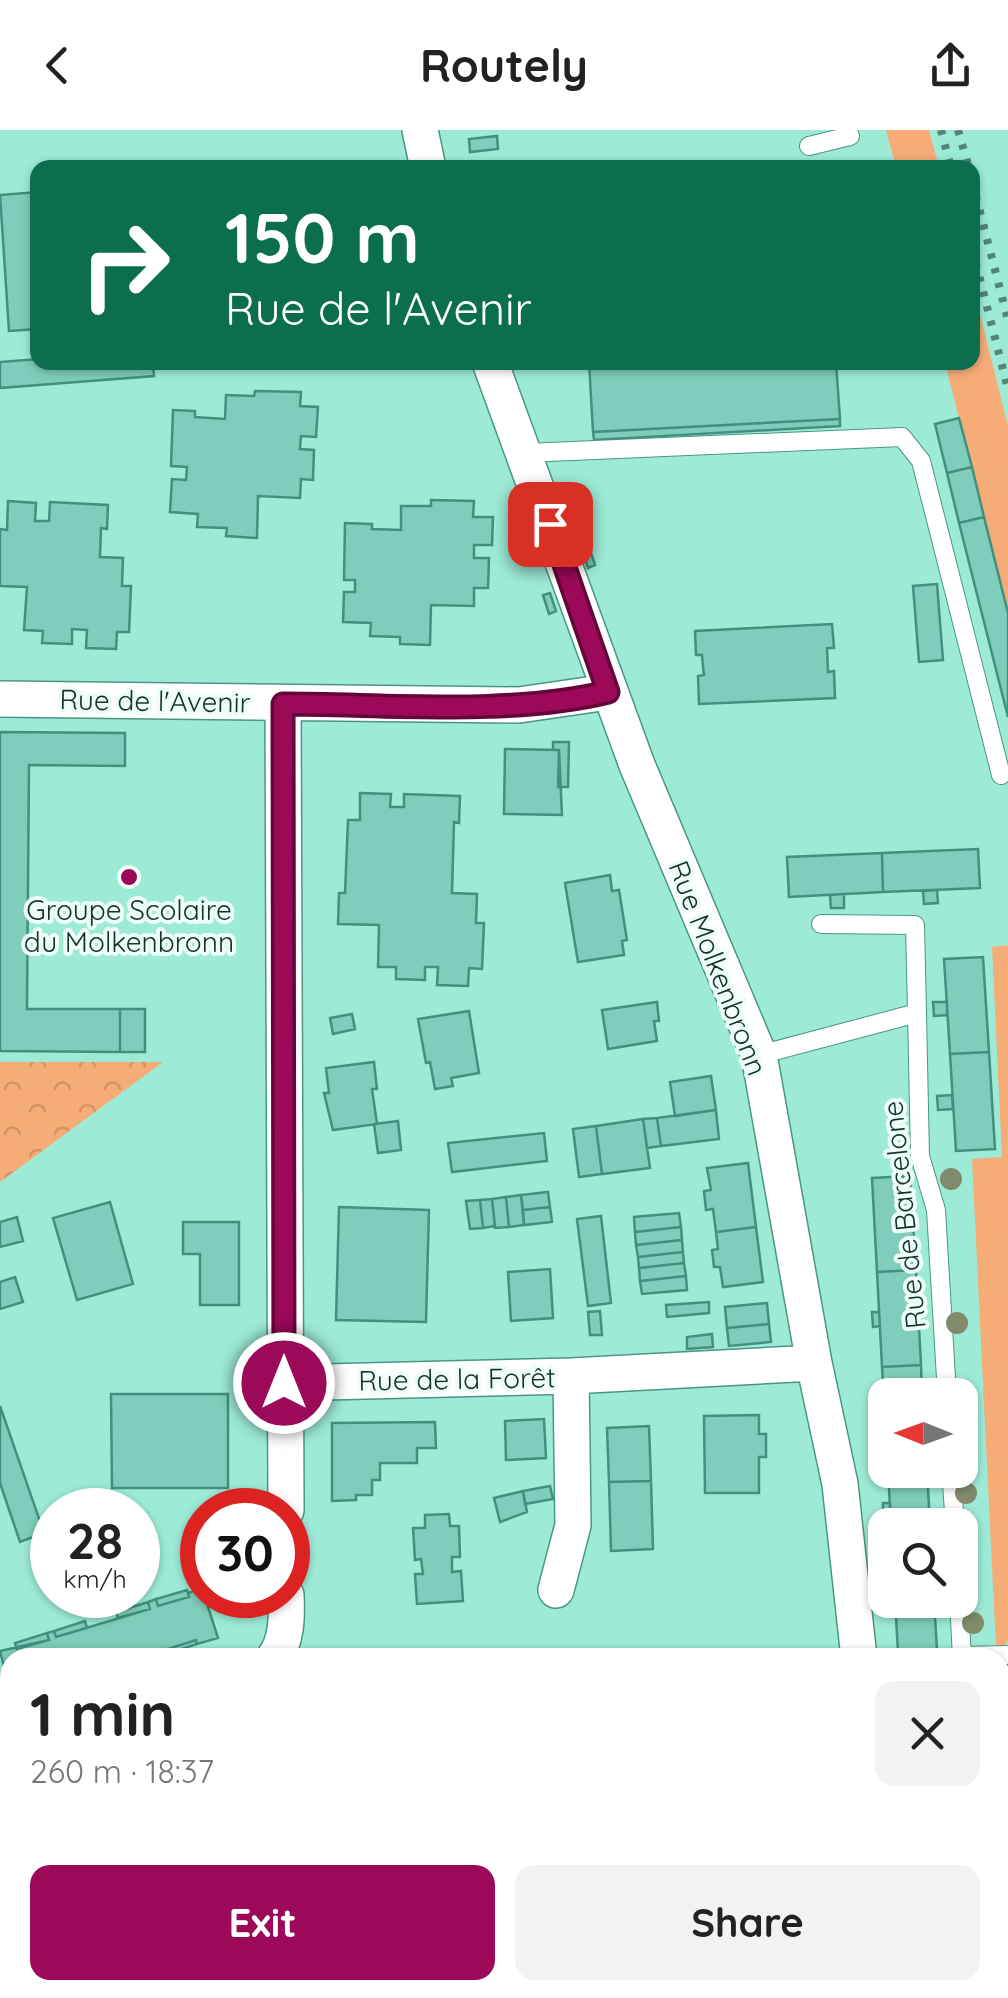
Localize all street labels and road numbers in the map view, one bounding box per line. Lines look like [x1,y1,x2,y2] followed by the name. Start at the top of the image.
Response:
[59,681,251,720] street label: Rue de l'Avenir
[661,856,776,1080] street label: Rue Molkenbronn
[874,1099,933,1331] street label: Rue de Barcelone
[358,1359,556,1398] street label: Rue de la Forêt

